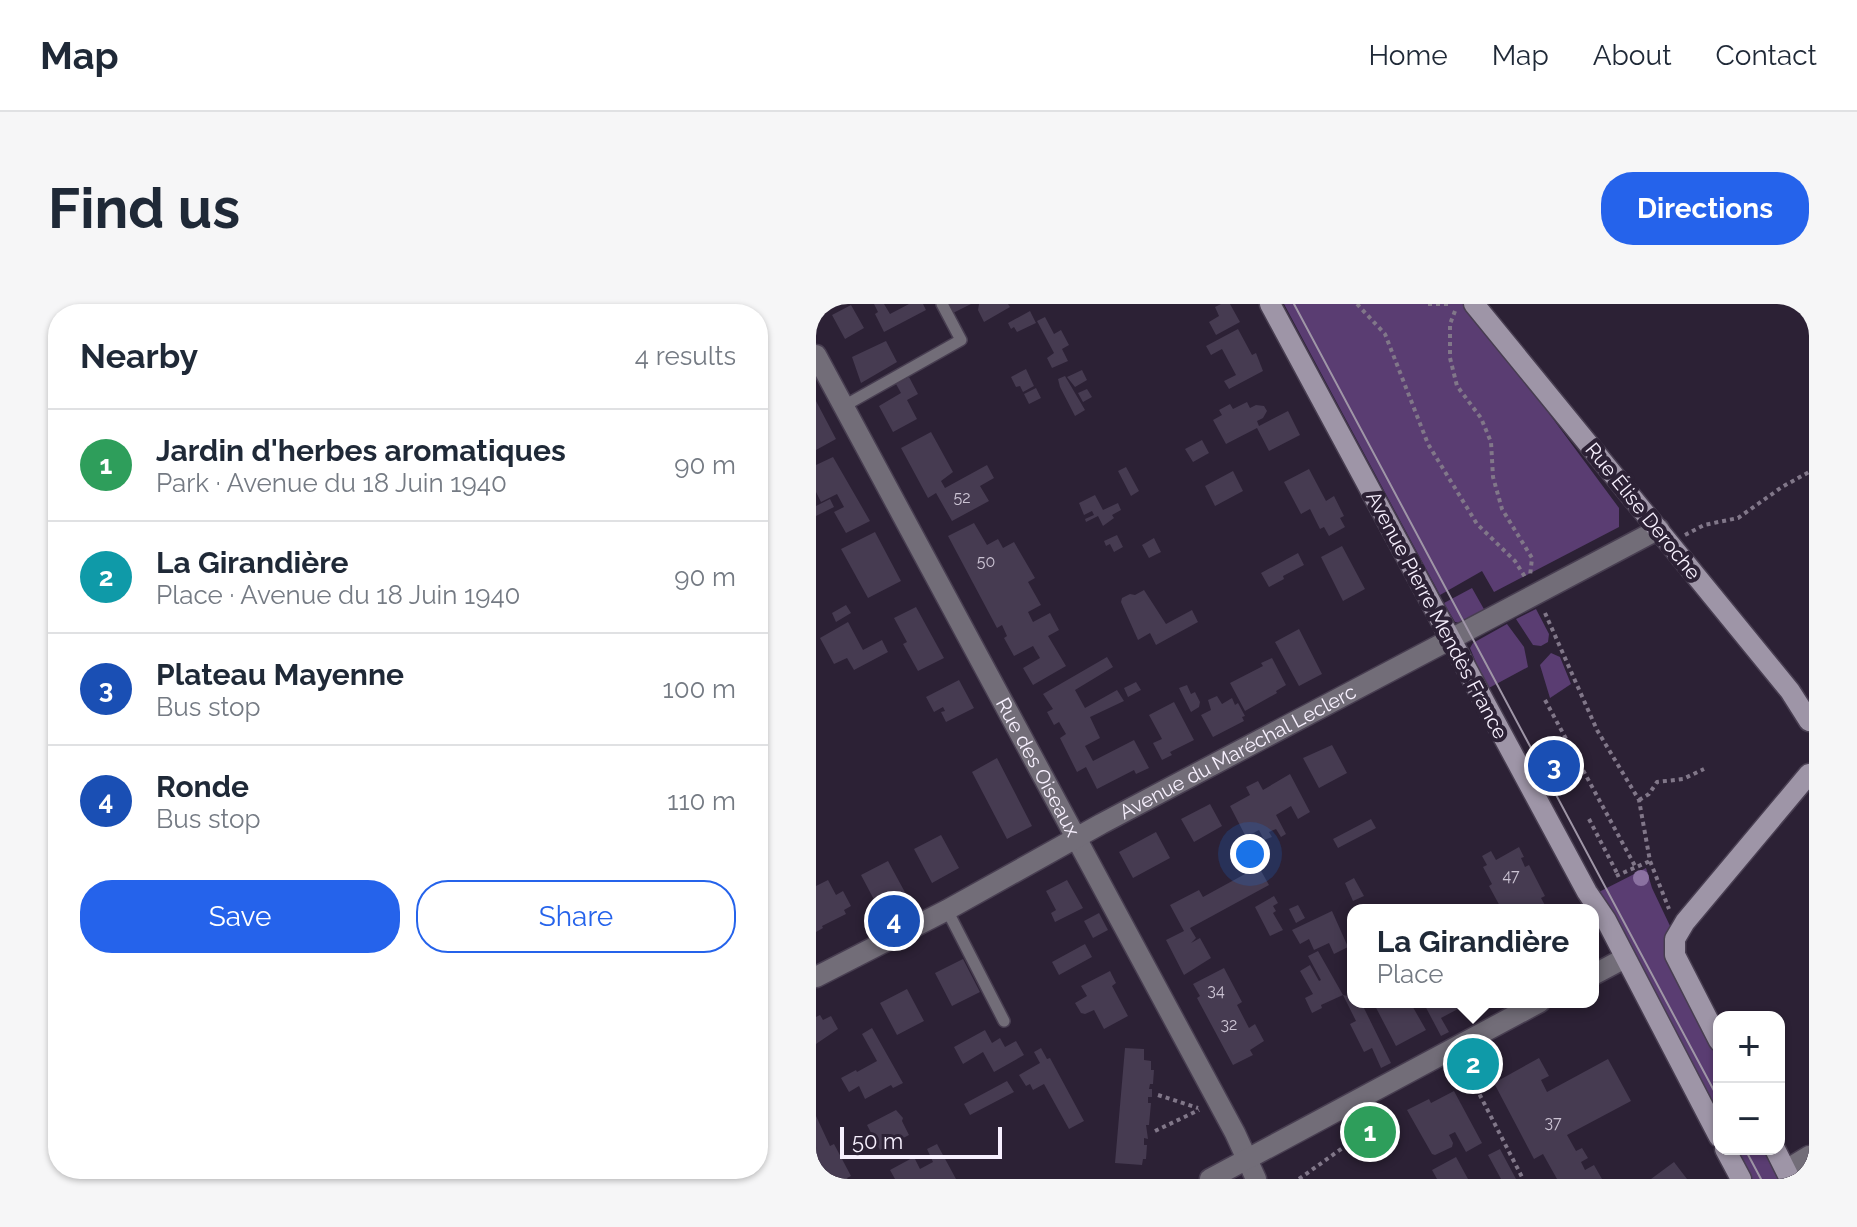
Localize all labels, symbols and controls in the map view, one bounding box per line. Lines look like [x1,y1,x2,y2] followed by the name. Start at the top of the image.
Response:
[40,33,119,78] text: Map
[1368,39,1448,72] text: Home
[1492,39,1549,72] text: Map
[1593,39,1672,72] text: About
[1716,39,1817,72] text: Contact
[1601,172,1809,245] button: Directions
[48,175,240,241] text: Find us
[80,336,198,376] text: Nearby
[635,341,736,371] text: 4 results
[156,433,566,468] text: Jardin d'herbes aromatiques
[1580,438,1706,584] street label: Rue Élise Deroche
[100,450,112,480] text: 1
[674,450,736,480] text: 90 m
[156,468,507,498] text: Park · Avenue du 18 Juin 1940
[1361,487,1513,743] street label: Avenue Pierre Mendès France
[953,488,971,507] house number: 52
[156,545,349,580] text: La Girandière
[977,552,995,571] house number: 50
[99,562,113,592] text: 2
[674,562,736,592] text: 90 m
[156,580,521,610] text: Place · Avenue du 18 Juin 1940
[156,657,404,692] text: Plateau Mayenne
[99,674,113,704] text: 3
[663,674,736,704] text: 100 m
[1115,679,1360,824] street label: Avenue du Maréchal Leclerc
[156,692,261,722] text: Bus stop
[991,693,1085,841] street label: Rue des Oiseaux
[1528,736,1580,796] pin: 3
[156,769,249,804] text: Ronde
[99,786,113,816] text: 4
[667,786,736,816] text: 110 m
[156,804,261,834] text: Bus stop
[1230,834,1270,874] your location
[1502,866,1520,885] house number: 47
[80,880,400,953] button: Save
[416,880,736,953] button: Share
[868,891,920,951] pin: 4
[1347,904,1599,1008] popup
[1377,924,1569,959] text: La Girandière
[1377,959,1444,989] text: Place
[1207,981,1225,1000] house number: 34
[1713,1011,1785,1155] map controls
[1713,1011,1785,1083] button: +
[1221,1015,1237,1034] house number: 32
[1447,1034,1499,1094] pin: 2
[1713,1083,1785,1155] button: −
[1344,1102,1396,1162] pin: 1
[1544,1113,1562,1132] house number: 37
[840,1123,1002,1159] scale bar
[852,1128,903,1154] text: 50 m

